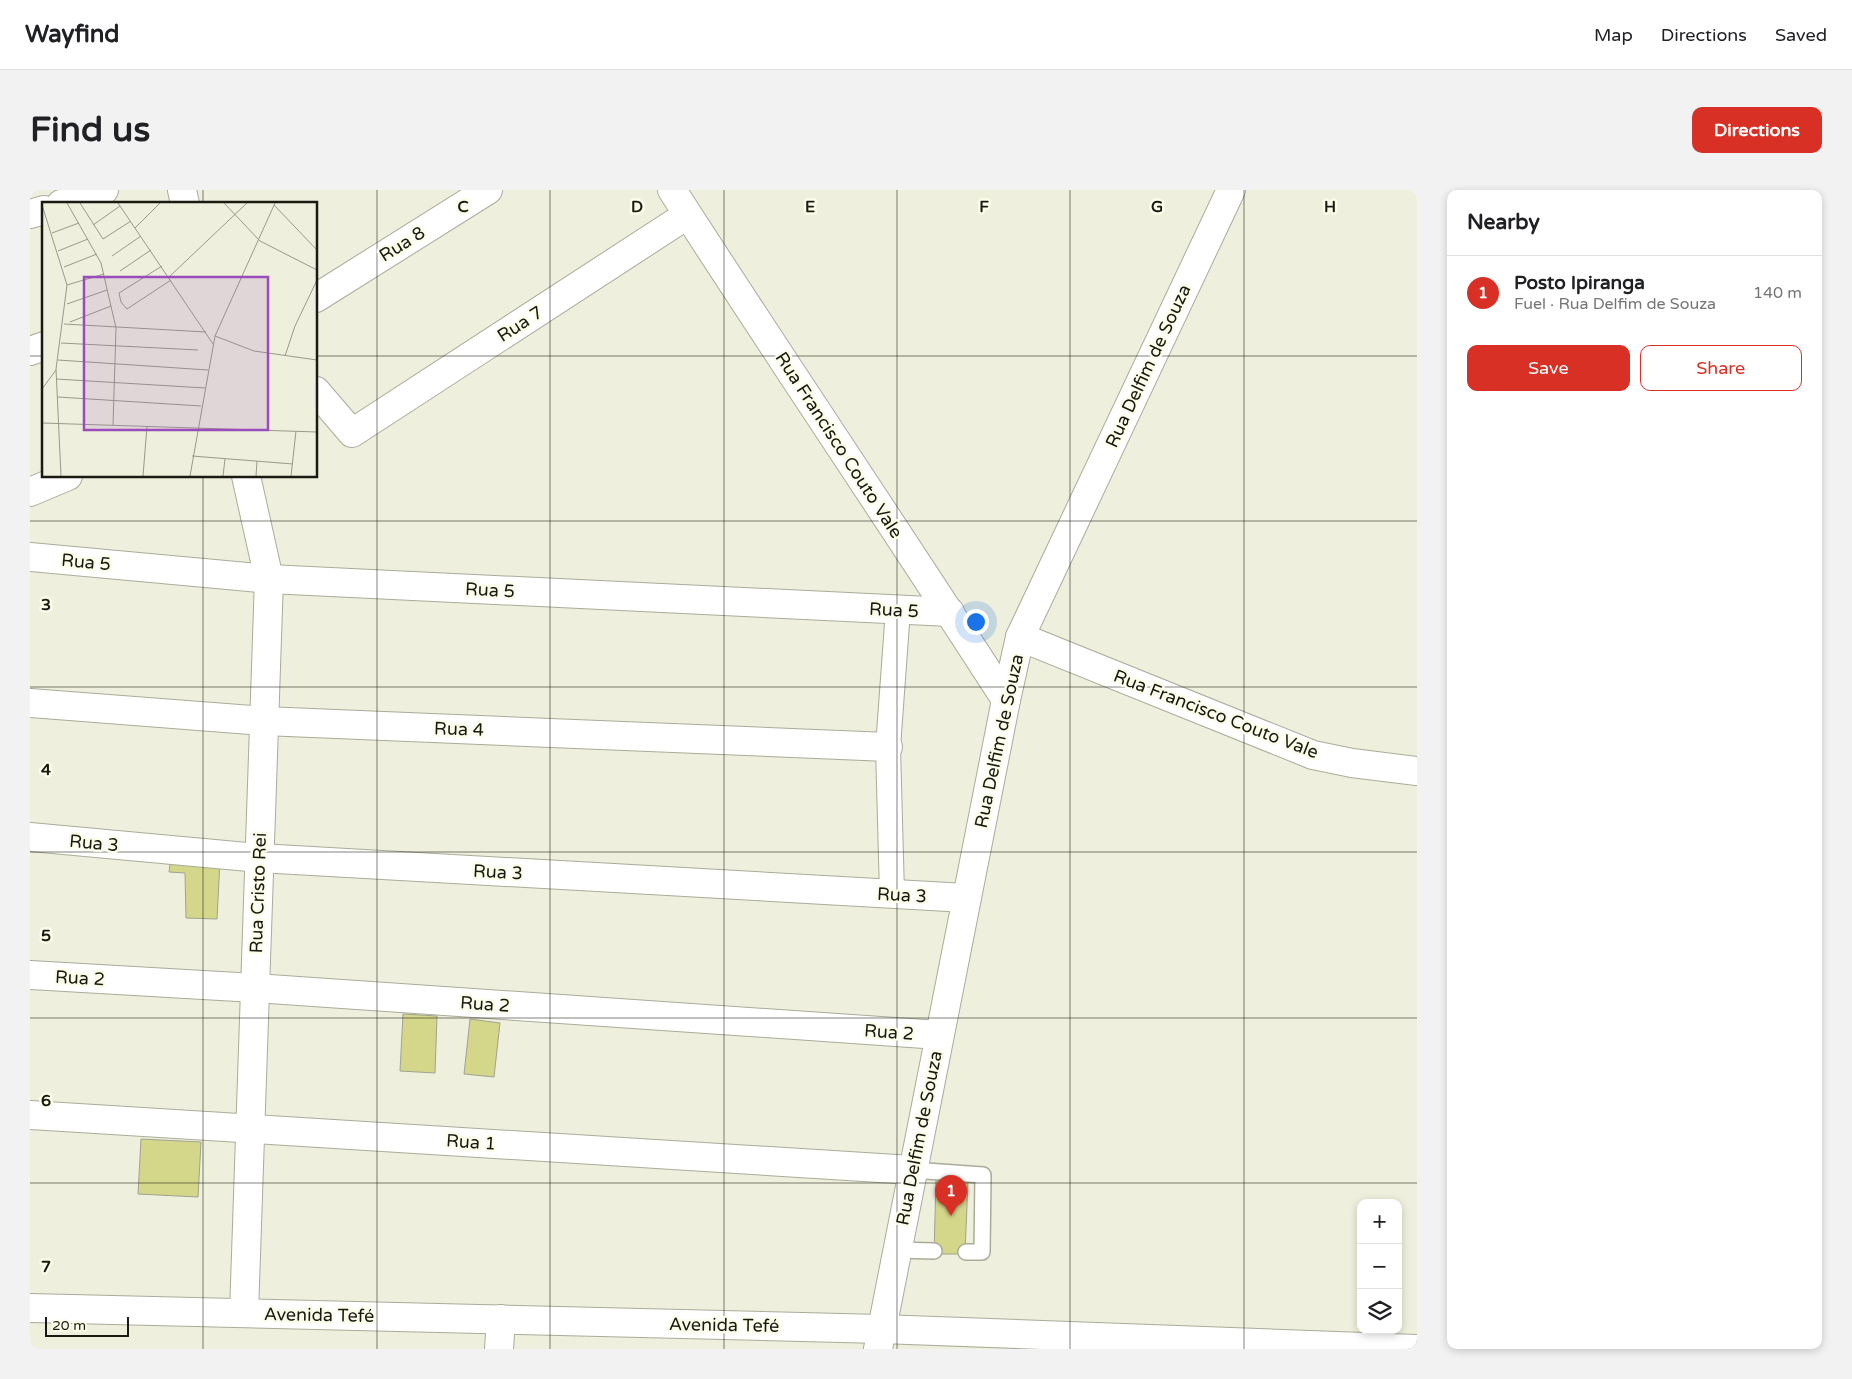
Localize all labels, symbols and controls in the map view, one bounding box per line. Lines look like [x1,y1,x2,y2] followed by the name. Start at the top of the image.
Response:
[25,20,120,49] text: Wayfind
[1594,24,1633,46] text: Map
[1661,24,1747,46] text: Directions
[1775,24,1827,46] text: Saved
[1692,107,1822,153] button: Directions
[30,109,150,151] text: Find us
[457,197,469,217] text: C
[631,197,643,217] text: D
[805,197,815,217] text: E
[979,197,989,217] text: F
[1151,197,1163,217] text: G
[1324,197,1336,217] text: H
[42,202,318,478] inset map
[1467,210,1540,235] text: Nearby
[375,221,429,267] street label: Rua 8
[1514,272,1645,294] text: Posto Ipiranga
[1101,281,1195,451] street label: Rua Delfim de Souza
[1478,283,1488,303] text: 1
[1753,283,1802,303] text: 140 m
[1514,294,1716,314] text: Fuel · Rua Delfim de Souza
[493,301,547,347] street label: Rua 7
[1467,345,1630,391] button: Save
[1640,345,1802,391] button: Share
[771,348,907,542] street label: Rua Francisco Couto Vale
[60,549,112,575] street label: Rua 5
[465,578,515,602] street label: Rua 5
[41,595,51,615] text: 3
[869,598,919,622] street label: Rua 5
[963,609,989,635] your location
[970,652,1028,830] street label: Rua Delfim de Souza
[1110,665,1322,763] street label: Rua Francisco Couto Vale
[434,717,484,741] street label: Rua 4
[41,760,51,780] text: 4
[68,830,120,856] street label: Rua 3
[245,832,271,954] street label: Rua Cristo Rei
[473,860,523,884] street label: Rua 3
[877,883,927,907] street label: Rua 3
[41,926,51,946] text: 5
[55,966,105,990] street label: Rua 2
[459,991,511,1017] street label: Rua 2
[863,1019,915,1045] street label: Rua 2
[891,1049,947,1227] street label: Rua Delfim de Souza
[41,1091,51,1111] text: 6
[445,1129,497,1155] street label: Rua 1
[935,1175,967,1216] pin: 1
[1357,1199,1402,1334] map controls
[1357,1199,1402,1244] button: +
[1357,1244,1402,1289] button: −
[41,1257,51,1277] text: 7
[1357,1289,1402,1334] button: layers
[264,1303,374,1327] street label: Avenida Tefé
[669,1313,779,1337] street label: Avenida Tefé
[45,1314,129,1337] scale bar
[52,1317,86,1334] text: 20 m

